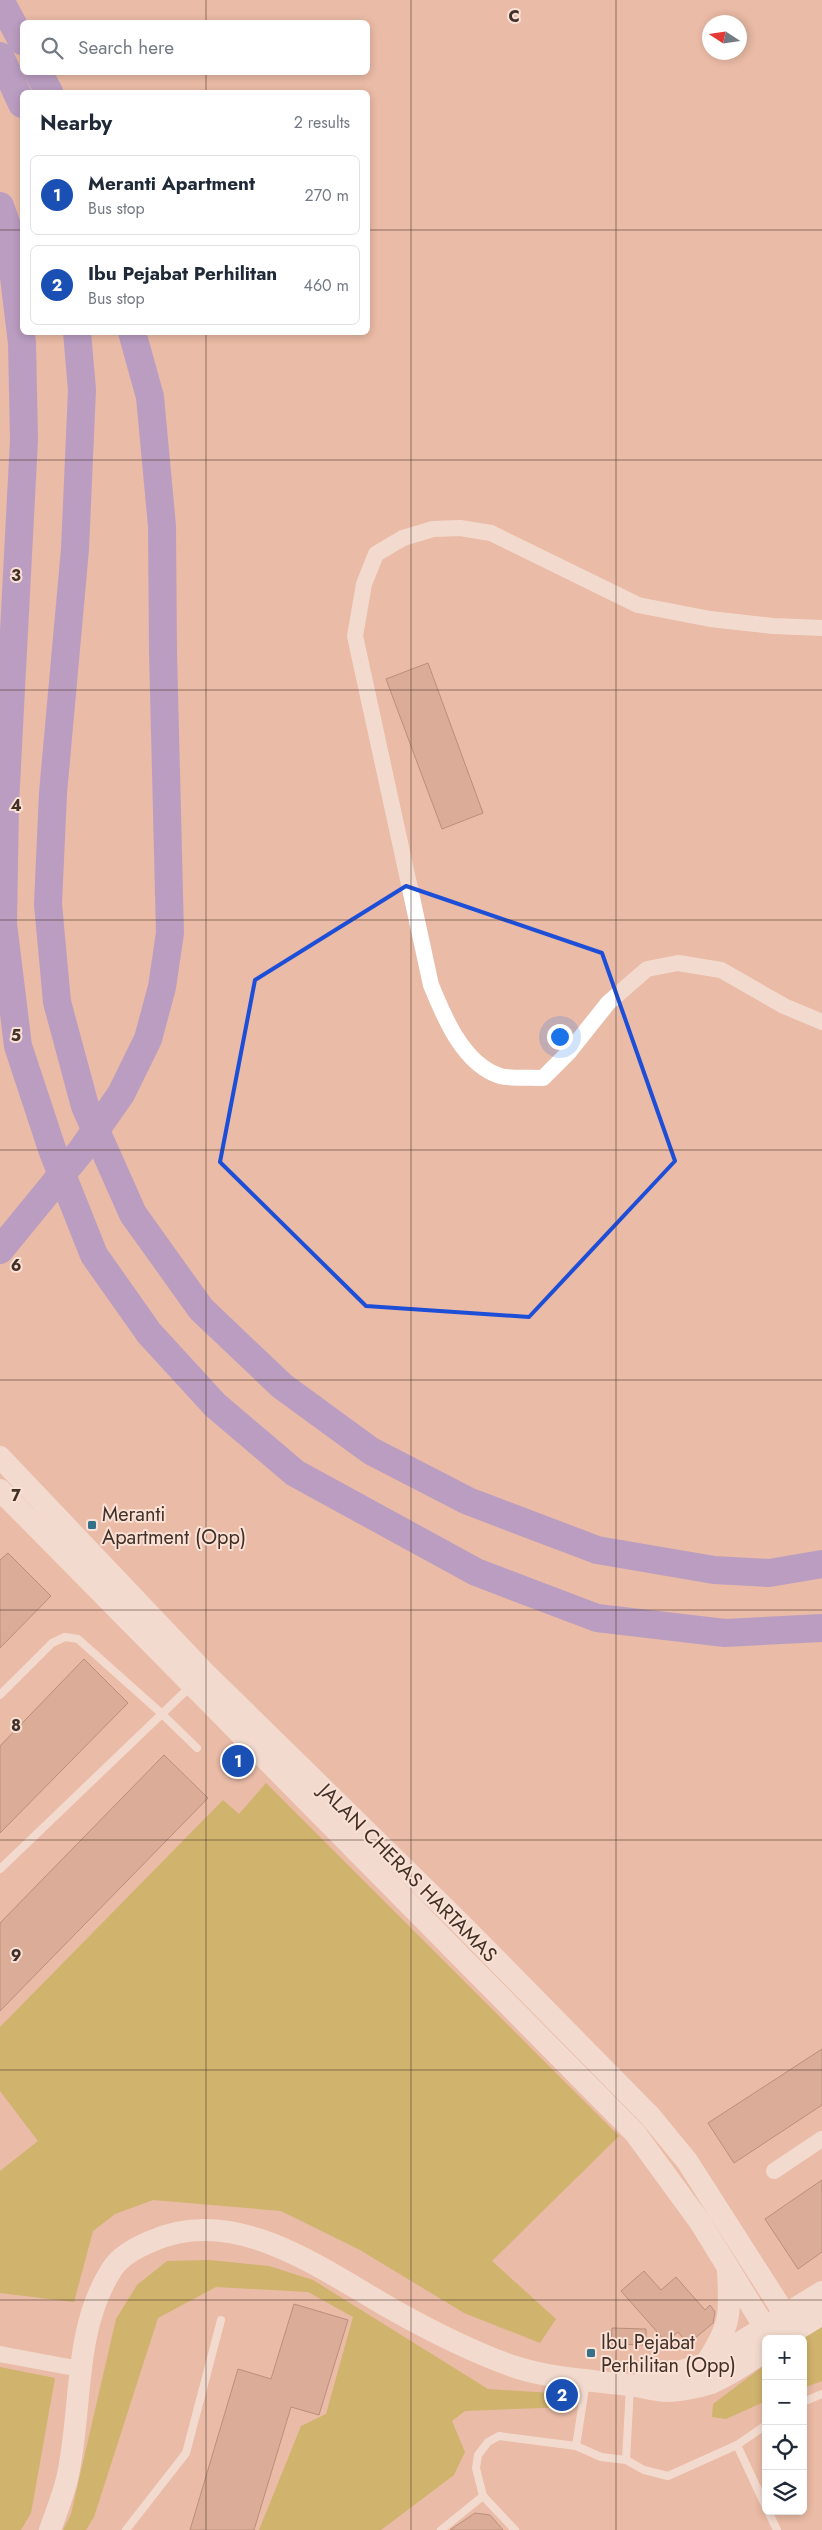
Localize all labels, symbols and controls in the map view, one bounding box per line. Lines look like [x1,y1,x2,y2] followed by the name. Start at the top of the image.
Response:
[508,5,520,28] text: C
[702,15,747,60] north arrow
[20,20,370,75] search box
[38,34,66,62] icon: search
[78,34,174,61] text: Search here
[40,108,112,138] text: Nearby
[294,111,350,134] text: 2 results
[88,170,255,197] text: Meranti Apartment
[53,184,61,207] text: 1
[305,184,349,207] text: 270 m
[88,197,145,220] text: Bus stop
[88,260,277,287] text: Ibu Pejabat Perhilitan
[52,274,62,297] text: 2
[304,274,349,297] text: 460 m
[88,287,145,310] text: Bus stop
[11,564,21,587] text: 3
[10,794,22,817] text: 4
[11,1024,21,1047] text: 5
[547,1024,573,1050] your location
[11,1254,21,1277] text: 6
[11,1484,21,1507] text: 7
[102,1500,246,1552] place label: Meranti Apartment (Opp)
[86,1519,98,1531] marker: Meranti Apartment (Opp)
[11,1714,21,1737] text: 8
[222,1742,254,1780] pin: 1
[310,1775,504,1969] street label: JALAN CHERAS HARTAMAS
[11,1944,21,1967] text: 9
[601,2328,736,2380] place label: Ibu Pejabat Perhilitan (Opp)
[762,2335,807,2515] map controls
[762,2335,807,2380] button: +
[585,2347,597,2359] marker: Ibu Pejabat Perhilitan (Opp)
[546,2376,578,2414] pin: 2
[762,2380,807,2425] button: −
[762,2425,807,2470] button: locate
[762,2470,807,2515] button: layers

